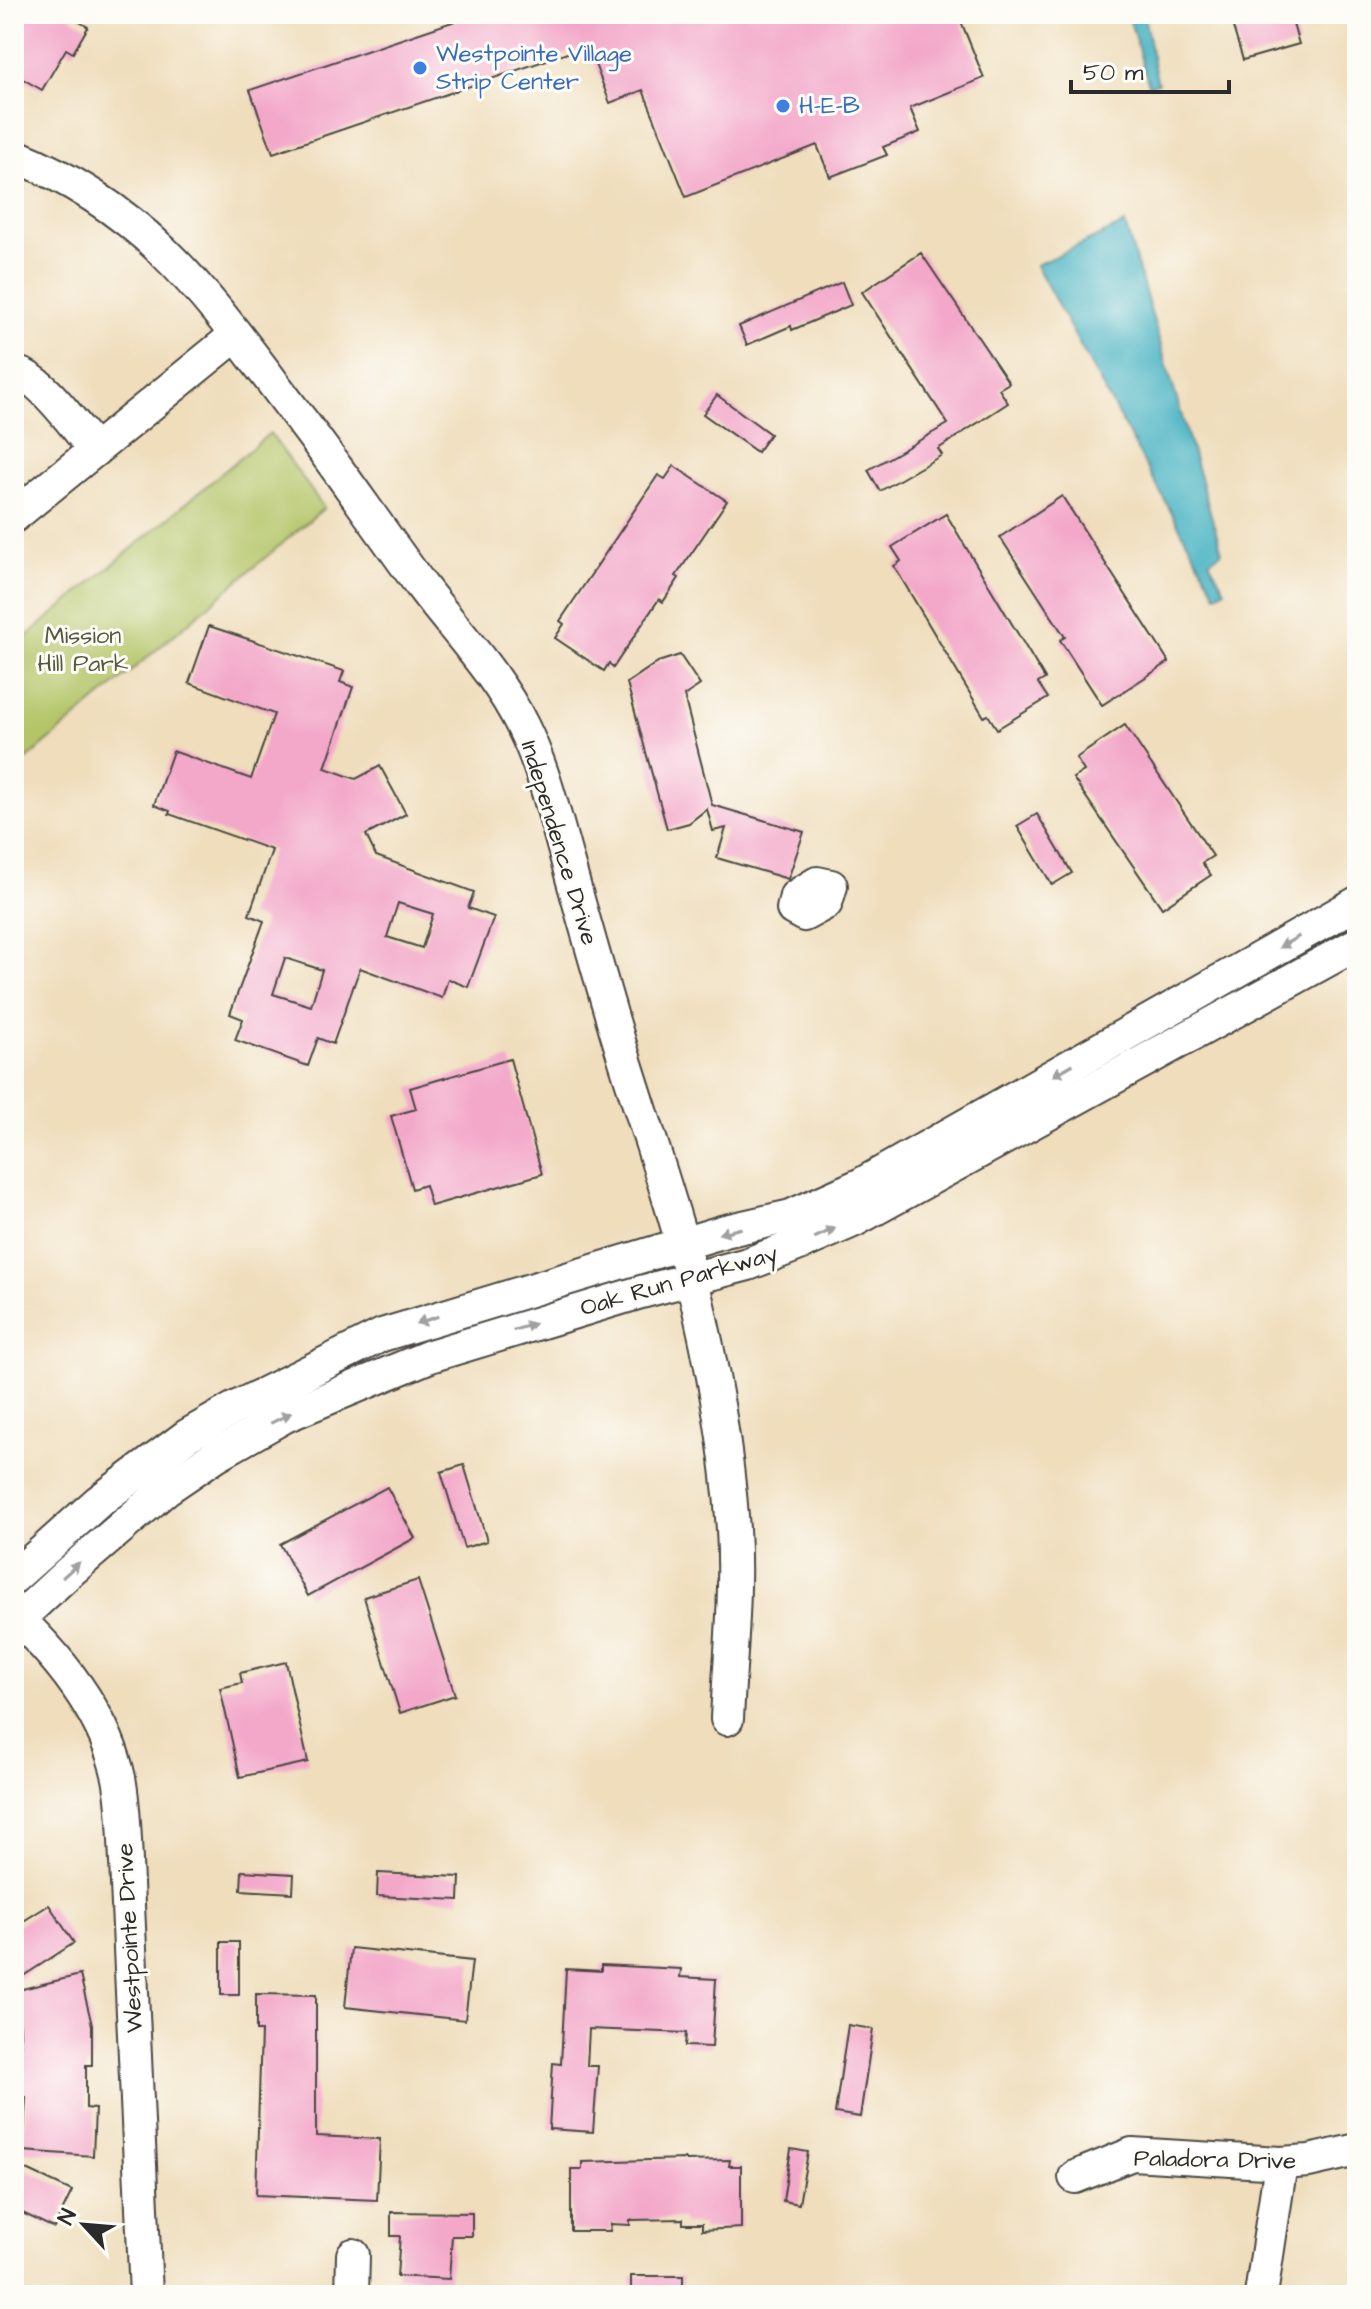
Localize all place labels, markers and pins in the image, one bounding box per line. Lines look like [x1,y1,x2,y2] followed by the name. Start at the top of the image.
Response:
[436,37,632,99] place label: Westpointe Village Strip Center
[411,59,429,77] marker: Westpointe Village Strip Center
[799,89,860,123] place label: H-E-B
[774,97,792,115] marker: H-E-B

